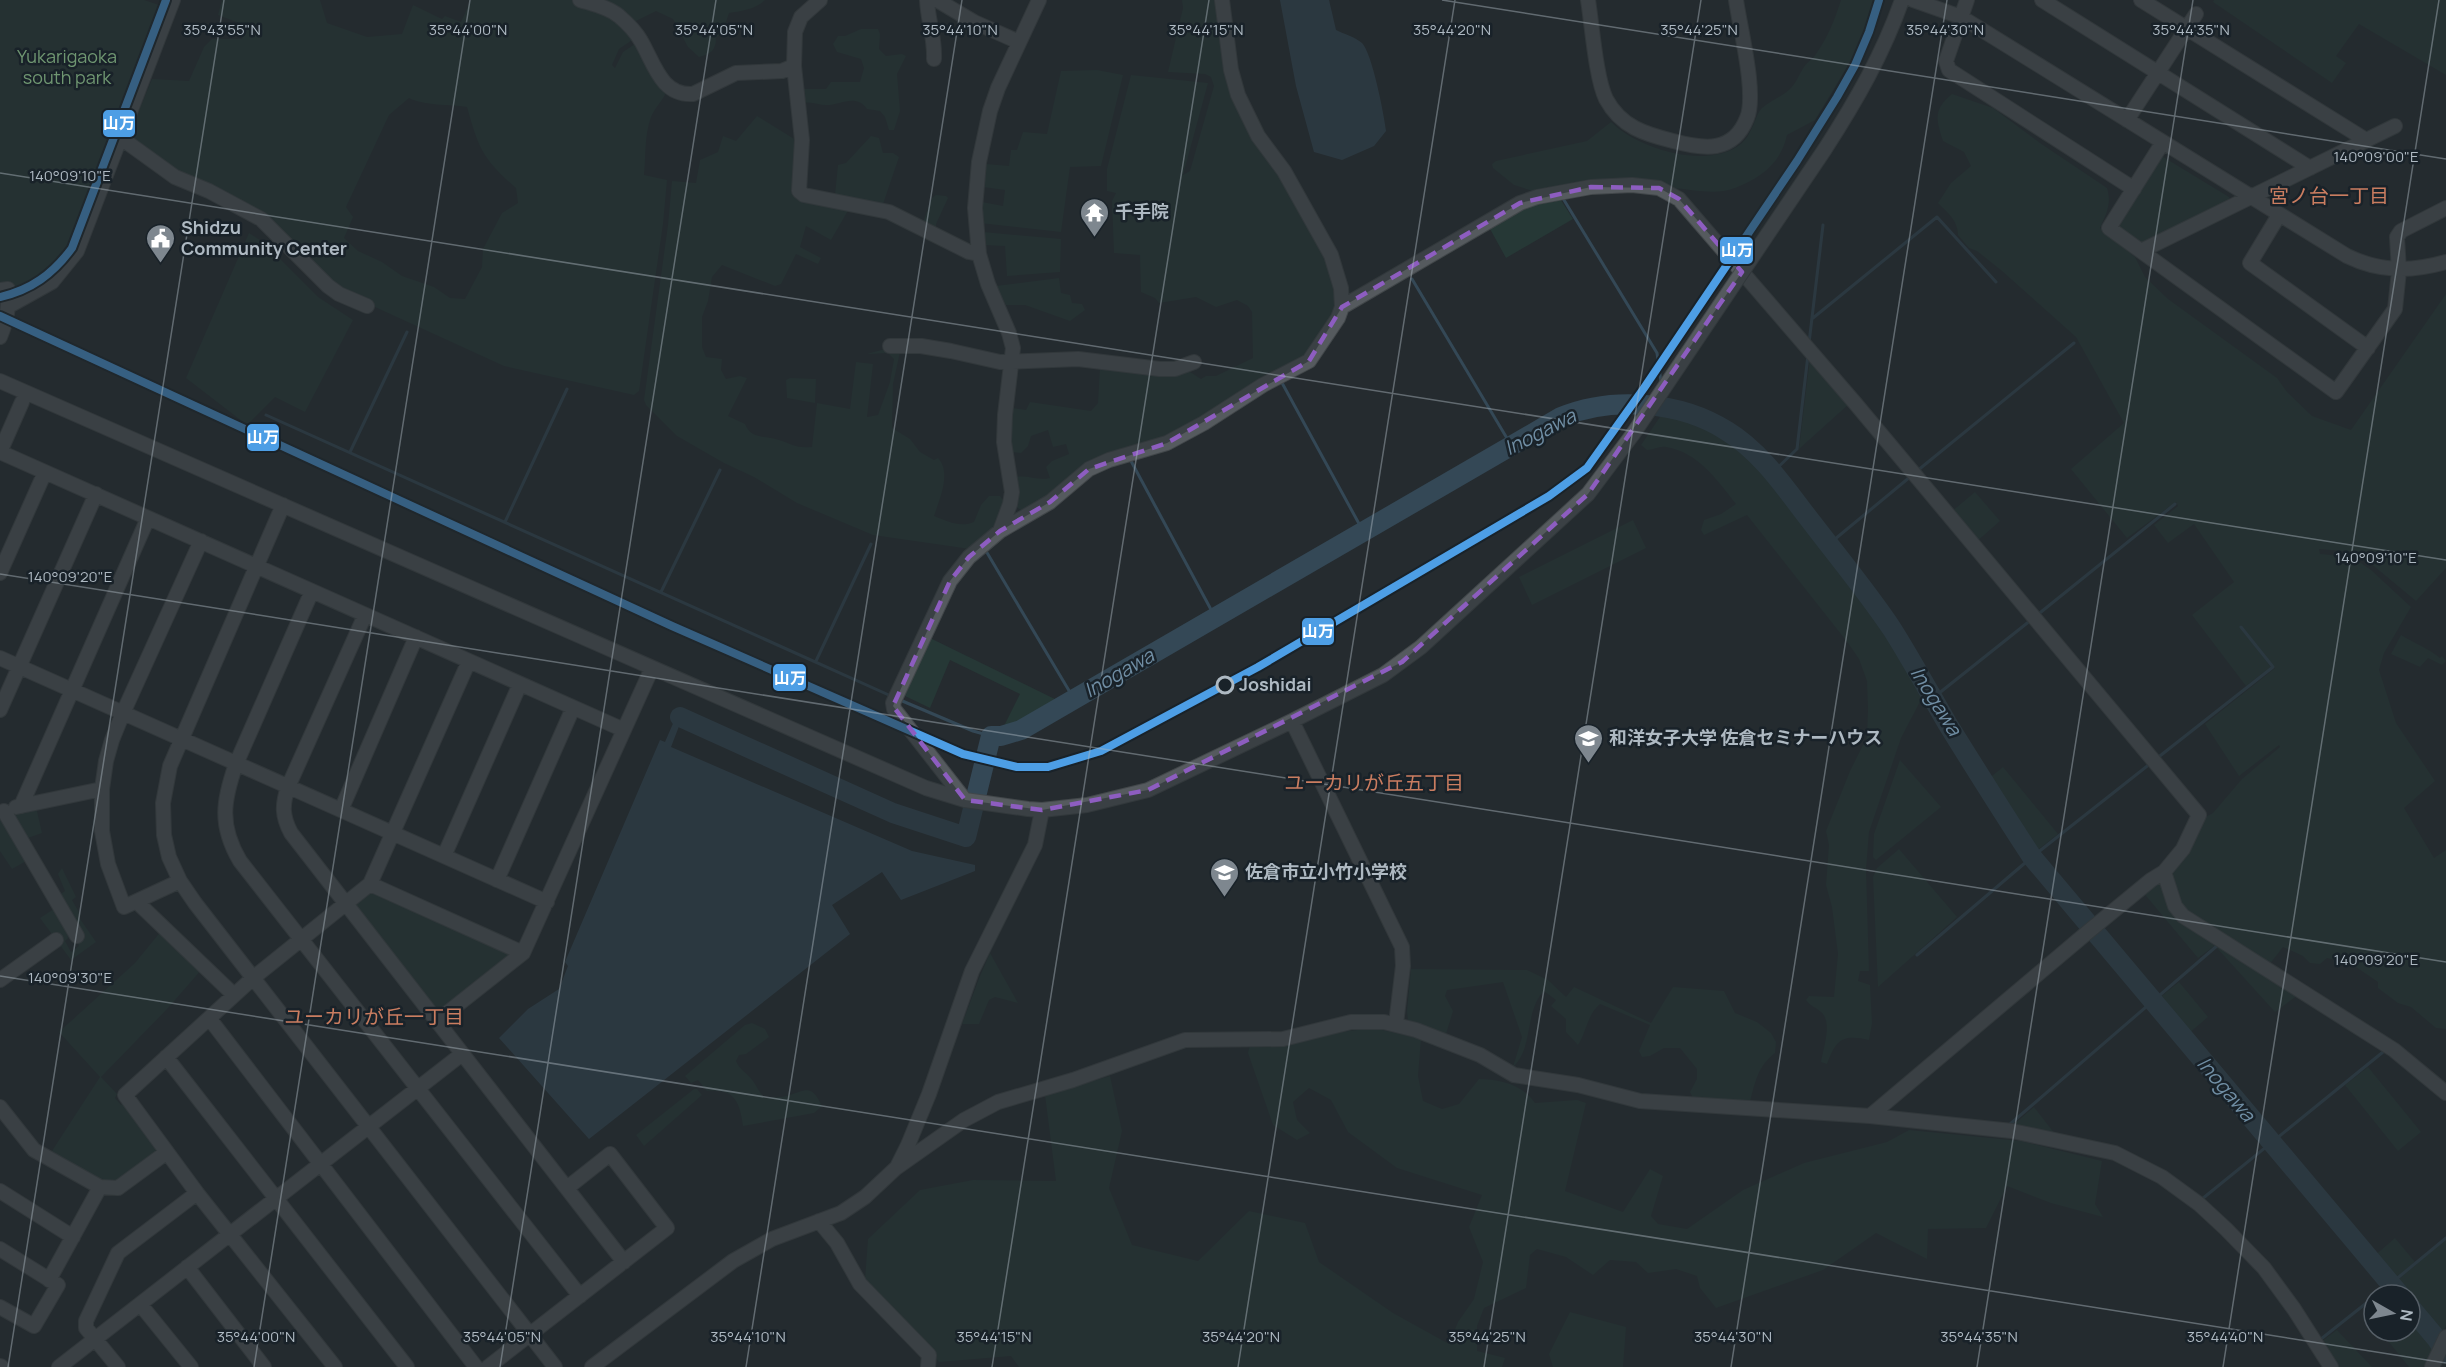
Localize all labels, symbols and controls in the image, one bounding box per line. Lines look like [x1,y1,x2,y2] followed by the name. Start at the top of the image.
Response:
[183,19,261,40] text: 35°43'55"N
[429,19,507,40] text: 35°44'00"N
[675,19,753,40] text: 35°44'05"N
[922,19,998,40] text: 35°44'10"N
[1169,19,1243,40] text: 35°44'15"N
[1413,19,1491,40] text: 35°44'20"N
[1660,19,1738,40] text: 35°44'25"N
[1906,19,1984,40] text: 35°44'30"N
[2152,19,2230,40] text: 35°44'35"N
[17,44,117,89] park label: Yukarigaoka south park
[102,109,136,138] line badge: 山万
[103,112,135,134] text: 山万
[2334,146,2418,167] text: 140°09'00"E
[29,165,111,186] text: 140°09'10"E
[2269,182,2389,209] district label: 宮ノ台一丁目
[1078,196,1110,238] temple icon: 千手院
[1115,199,1169,223] place label: 千手院
[181,215,347,260] place label: Shidzu Community Center
[144,222,176,264] public building icon: Shidzu Community Center
[1719,236,1754,265] line badge: 山万
[1721,239,1753,261] text: 山万
[1499,402,1581,461] water label: Inogawa
[246,423,280,452] line badge: 山万
[247,426,279,448] text: 山万
[2335,547,2417,568] text: 140°09'10"E
[28,566,112,587] text: 140°09'20"E
[1301,617,1335,646] line badge: 山万
[1302,620,1334,642] text: 山万
[1079,641,1159,703] water label: Inogawa
[1905,661,1969,741] water label: Inogawa
[772,663,807,692] line badge: 山万
[774,667,806,689] text: 山万
[1239,672,1312,696] place label: Joshidai
[1216,676,1234,694] marker: Joshidai
[1572,722,1604,764] school or university icon: 和洋女子大学 佐倉セミナーハウス
[1609,725,1882,749] place label: 和洋女子大学 佐倉セミナーハウス
[1284,769,1464,796] district label: ユーカリが丘五丁目
[1208,856,1240,898] school or university icon: 佐倉市立小竹小学校
[1245,859,1407,883] place label: 佐倉市立小竹小学校
[2334,949,2418,970] text: 140°09'20"E
[28,967,112,988] text: 140°09'30"E
[284,1003,464,1030] district label: ユーカリが丘一丁目
[2191,1051,2262,1127] water label: Inogawa
[2362,1283,2422,1343] north arrow
[2395,1308,2419,1323] text: N
[217,1326,295,1347] text: 35°44'00"N
[463,1326,541,1347] text: 35°44'05"N
[710,1326,786,1347] text: 35°44'10"N
[957,1326,1031,1347] text: 35°44'15"N
[1202,1326,1280,1347] text: 35°44'20"N
[1448,1326,1526,1347] text: 35°44'25"N
[1694,1326,1772,1347] text: 35°44'30"N
[1940,1326,2018,1347] text: 35°44'35"N
[2187,1326,2263,1347] text: 35°44'40"N

